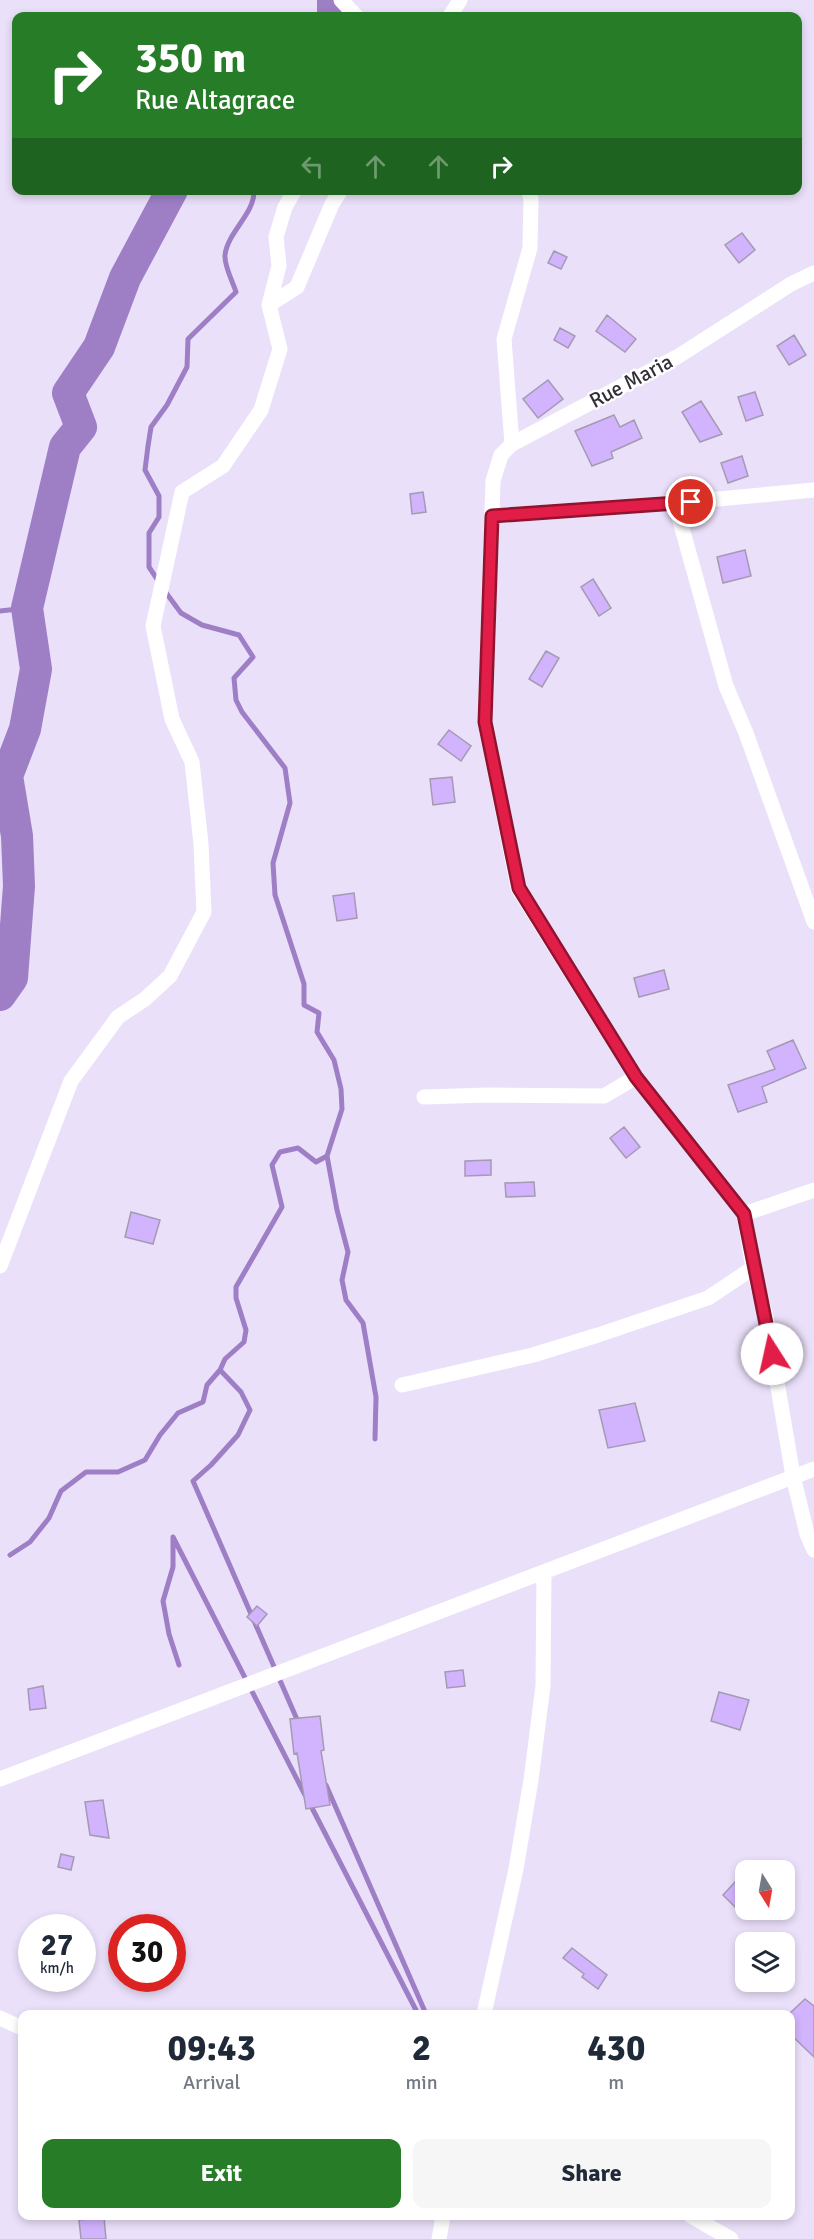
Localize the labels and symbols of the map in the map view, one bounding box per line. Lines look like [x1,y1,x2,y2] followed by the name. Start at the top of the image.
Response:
[585,348,677,414] street label: Rue Maria
[665,476,716,527] pin
[740,1322,804,1386] position arrow
[735,1860,795,1920] north arrow
[108,1914,186,1992] speed limit sign: 30

